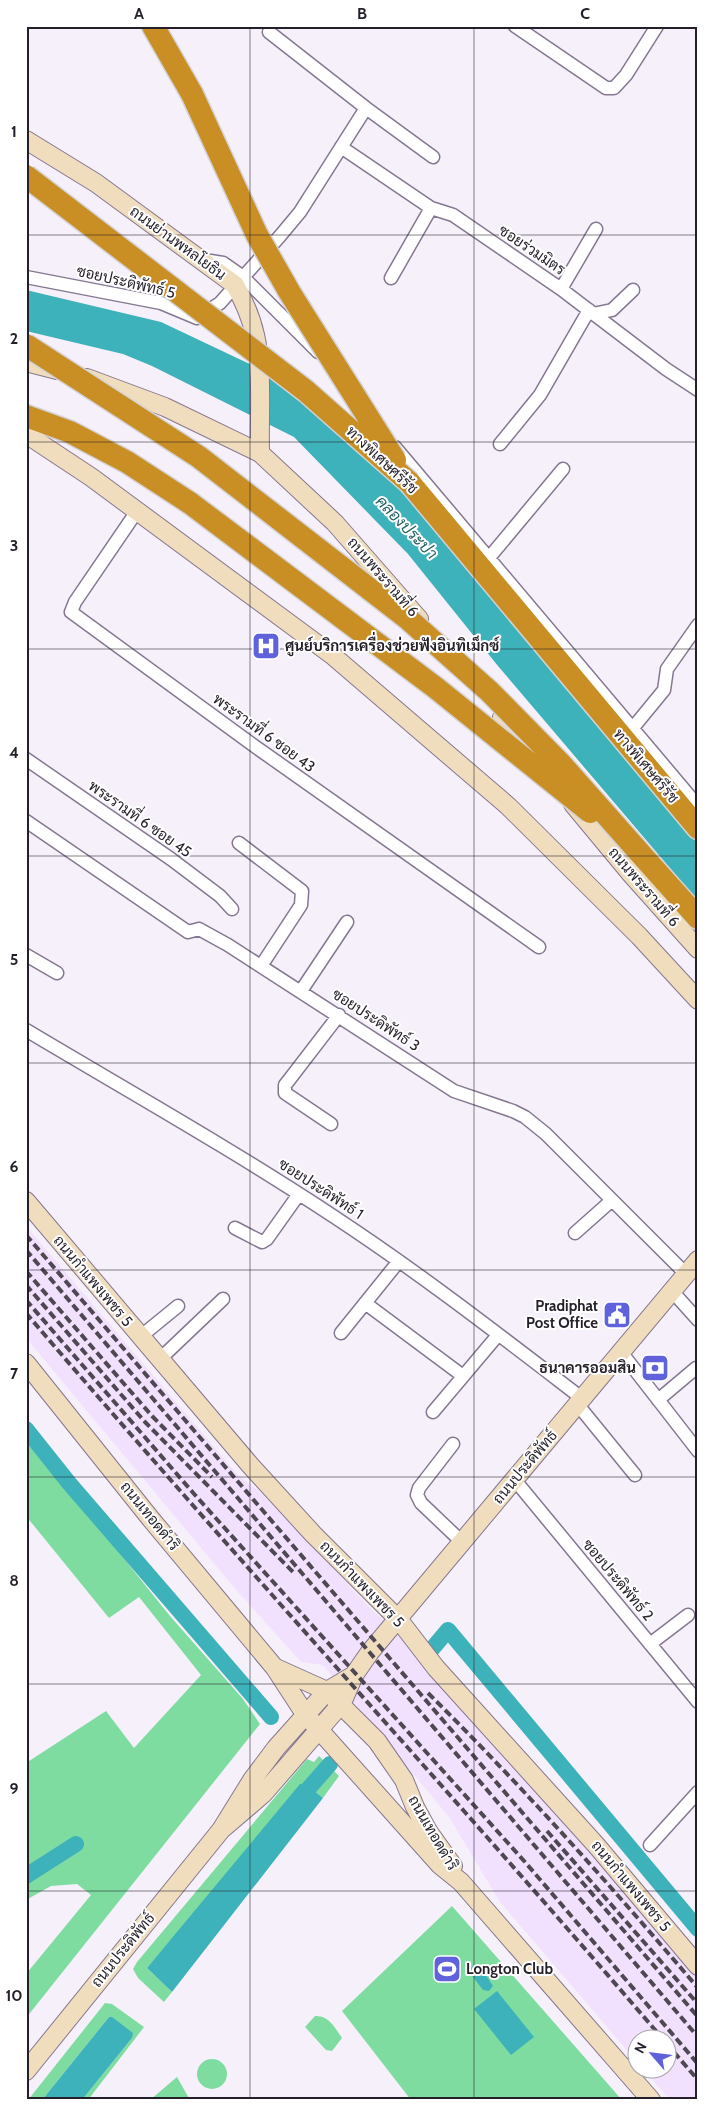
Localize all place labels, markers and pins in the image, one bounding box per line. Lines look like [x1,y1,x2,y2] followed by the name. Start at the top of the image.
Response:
[251,631,281,661] hospital icon: ศูนย์บริการเครื่องช่วยฟังอินทิเม็กซ์
[285,631,500,657] place label: ศูนย์บริการเครื่องช่วยฟังอินทิเม็กซ์
[526,1297,598,1332] place label: Pradiphat Post Office
[602,1300,632,1330] public building icon: Pradiphat Post Office
[640,1353,670,1383] bank icon: ธนาคารออมสิน
[539,1359,636,1377] place label: ธนาคารออมสิน
[432,1954,462,1984] sports icon: Longton Club
[466,1960,553,1978] place label: Longton Club

